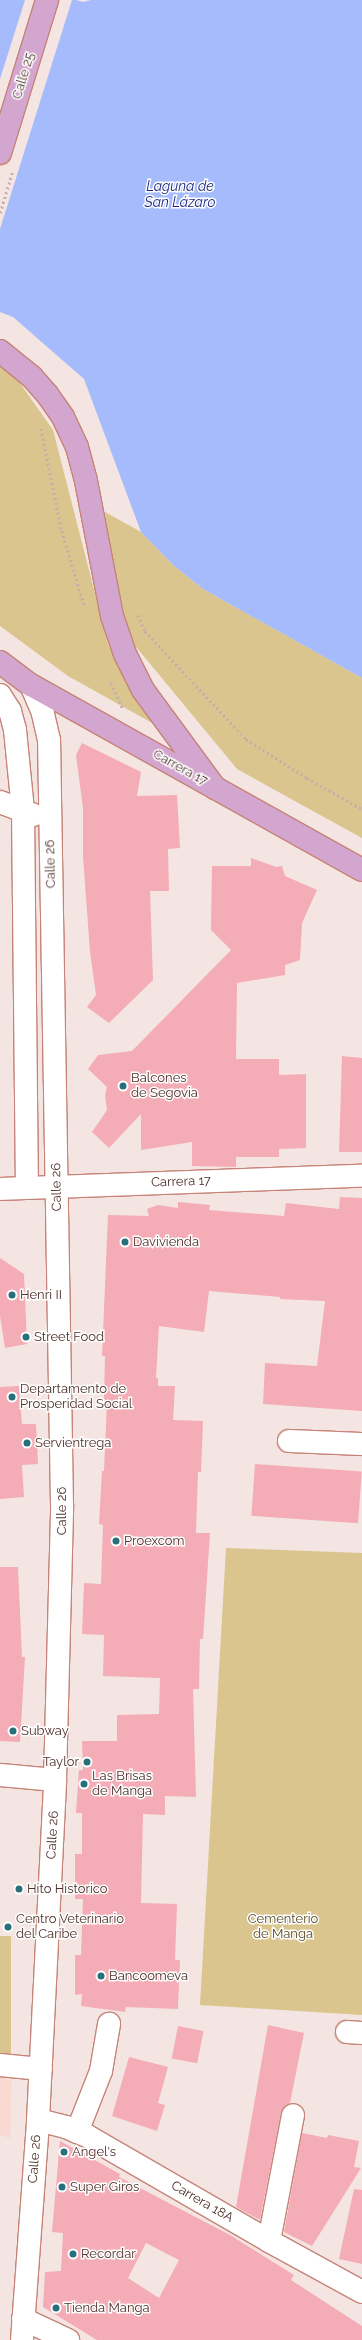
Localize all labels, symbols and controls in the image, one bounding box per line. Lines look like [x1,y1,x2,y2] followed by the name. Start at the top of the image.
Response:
[10,51,38,101] street label: Calle 25
[144,178,216,210] water label: Laguna de San Lázaro
[150,747,210,789] street label: Carrera 17
[43,840,59,888] street label: Calle 26
[131,1071,198,1102] place label: Balcones de Segovia
[118,1081,128,1091] marker: Balcones de Segovia
[49,1163,65,1211] street label: Calle 26
[151,1173,211,1191] street label: Carrera 17
[133,1234,199,1250] place label: Davivienda
[120,1237,130,1247] marker: Davivienda
[20,1287,62,1303] place label: Henri II
[7,1290,17,1300] marker: Henri II
[34,1329,104,1345] place label: Street Food
[21,1332,31,1342] marker: Street Food
[20,1382,132,1413] place label: Departamento de Prosperidad Social
[7,1392,17,1402] marker: Departamento de Prosperidad Social
[35,1435,111,1451] place label: Servientrega
[22,1438,32,1448] marker: Servientrega
[54,1487,70,1535] street label: Calle 26
[124,1533,185,1549] place label: Proexcom
[111,1536,121,1546] marker: Proexcom
[21,1723,69,1739] place label: Subway
[8,1726,18,1736] marker: Subway
[43,1754,79,1770] place label: Taylor
[82,1757,92,1767] marker: Taylor
[92,1769,152,1800] place label: Las Brisas de Manga
[79,1779,89,1789] marker: Las Brisas de Manga
[44,1810,62,1860] street label: Calle 26
[27,1881,108,1897] place label: Hito Historico
[14,1884,24,1894] marker: Hito Historico
[16,1912,124,1943] place label: Centro Veterinario del Caribe
[248,1912,318,1943] park label: Cementerio de Manga
[3,1922,13,1932] marker: Centro Veterinario del Caribe
[109,1968,188,1984] place label: Bancoomeva
[96,1971,106,1981] marker: Bancoomeva
[26,2134,44,2184] street label: Calle 26
[72,2144,116,2160] place label: Angel's
[59,2147,69,2157] marker: Angel's
[168,2178,236,2226] street label: Carrera 18A
[70,2179,140,2195] place label: Super Giros
[57,2182,67,2192] marker: Super Giros
[81,2246,136,2262] place label: Recordar
[68,2249,78,2259] marker: Recordar
[64,2300,150,2316] place label: Tienda Manga
[51,2303,61,2313] marker: Tienda Manga

